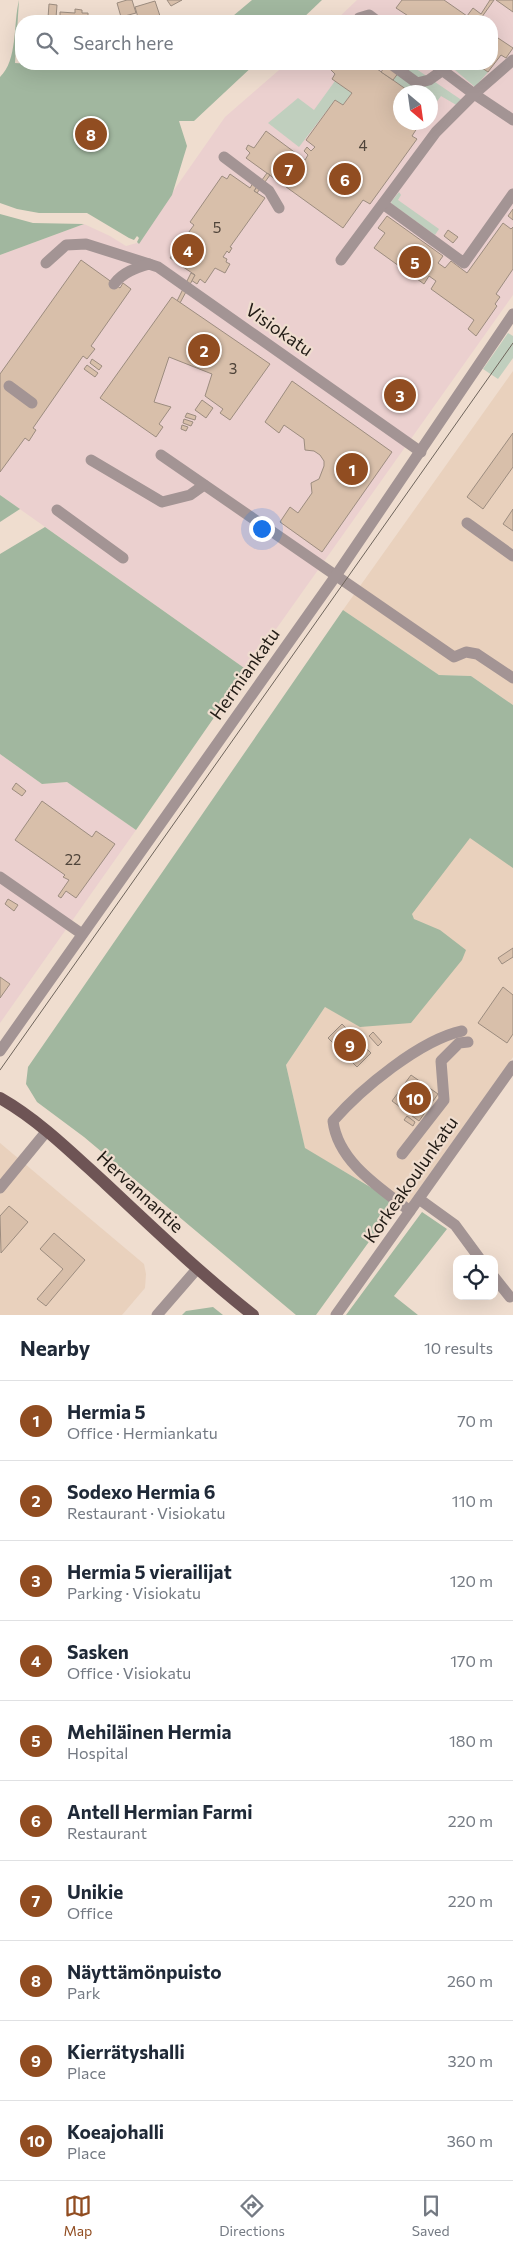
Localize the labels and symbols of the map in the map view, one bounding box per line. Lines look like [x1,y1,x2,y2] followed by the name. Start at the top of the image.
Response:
[393,85,438,130] north arrow
[75,115,107,153] pin: 8
[359,136,368,154] house number: 4
[273,150,305,188] pin: 7
[329,160,361,198] pin: 6
[213,218,221,236] house number: 5
[172,231,204,269] pin: 4
[399,243,431,281] pin: 5
[242,298,317,360] street label: Visiokatu
[188,331,220,369] pin: 2
[229,359,237,377] house number: 3
[384,376,416,414] pin: 3
[336,450,368,488] pin: 1
[249,516,275,542] your location
[205,623,284,723] street label: Hermiankatu
[65,850,81,868] house number: 22
[334,1026,366,1064] pin: 9
[399,1079,431,1117] pin: 10
[358,1112,462,1247] street label: Korkeakoulunkatu
[93,1146,189,1237] street label: Hervannantie

